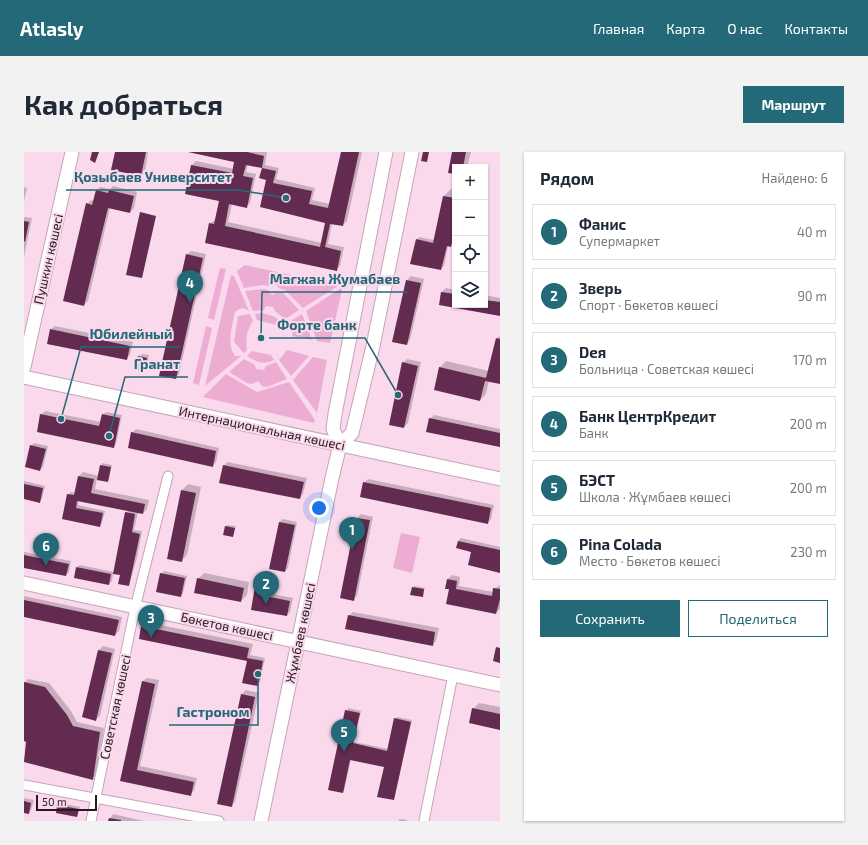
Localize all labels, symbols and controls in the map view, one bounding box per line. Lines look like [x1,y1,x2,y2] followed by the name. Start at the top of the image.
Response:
[20,17,84,40] text: Atlasly
[593,20,644,37] text: Главная
[666,20,705,37] text: Карта
[727,20,763,37] text: О нас
[785,20,848,37] text: Контакты
[743,86,844,123] button: Маршрут
[24,87,223,121] text: Как добраться
[66,164,239,190] callout: Қозыбаев Университет
[452,164,488,308] map controls
[452,164,488,200] button: +
[74,168,232,185] text: Қозыбаев Университет
[540,168,594,188] text: Рядом
[762,170,828,186] text: Найдено: 6
[452,200,488,236] button: −
[30,212,66,306] street label: Пушкин көшесі
[579,215,626,233] text: Фанис
[551,224,557,240] text: 1
[797,224,827,240] text: 40 m
[579,233,660,249] text: Супермаркет
[452,236,488,272] button: locate
[262,266,408,292] callout: Магжан Жумабаев
[177,270,203,303] pin: 4
[270,270,400,287] text: Магжан Жумабаев
[452,272,488,308] button: layers
[579,279,622,297] text: Зверь
[550,288,558,304] text: 2
[797,288,827,304] text: 90 m
[579,297,718,313] text: Спорт · Бөкетов көшесі
[269,312,365,338] callout: Форте банк
[277,316,357,333] text: Форте банк
[81,321,180,347] callout: Юбилейный
[89,325,173,342] text: Юбилейный
[579,343,606,361] text: Deя
[125,351,188,377] callout: Гранат
[550,352,558,368] text: 3
[793,352,827,368] text: 170 m
[134,355,180,372] text: Гранат
[579,361,754,377] text: Больница · Советская көшесі
[177,403,347,453] street label: Интернациональная көшесі
[579,407,716,425] text: Банк ЦентрКредит
[550,416,558,432] text: 4
[790,416,827,432] text: 200 m
[579,425,609,441] text: Банк
[579,471,615,489] text: БЭСТ
[550,480,558,496] text: 5
[790,480,827,496] text: 200 m
[579,489,731,505] text: Школа · Жұмбаев көшесі
[309,498,329,518] your location
[339,517,365,550] pin: 1
[33,533,59,566] pin: 6
[579,535,662,553] text: Pina Colada
[550,544,558,560] text: 6
[790,544,827,560] text: 230 m
[579,553,720,569] text: Место · Бөкетов көшесі
[253,571,279,604] pin: 2
[282,581,318,685] street label: Жұмбаев көшесі
[540,600,680,637] button: Сохранить
[688,600,828,637] button: Поделиться
[138,605,164,638] pin: 3
[179,608,275,644] street label: Бөкетов көшесі
[96,653,134,761] street label: Советская көшесі
[169,699,258,725] callout: Гастроном
[177,703,249,720] text: Гастроном
[331,719,357,752] pin: 5
[36,793,97,812] scale bar
[42,795,67,808] text: 50 m

